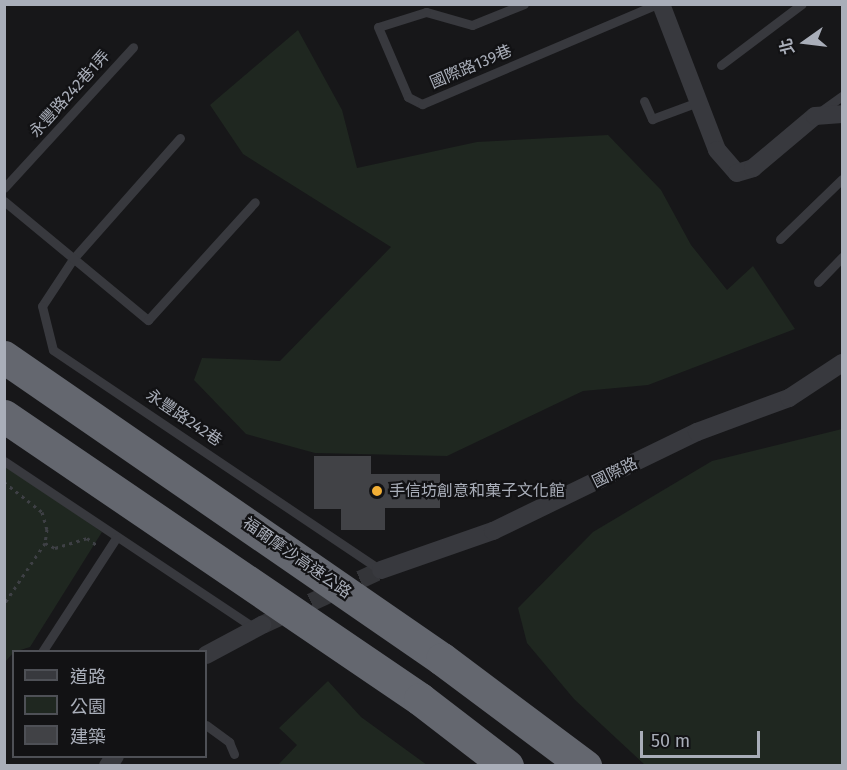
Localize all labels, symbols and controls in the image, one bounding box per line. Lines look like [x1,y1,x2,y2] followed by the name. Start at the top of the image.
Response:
[775,12,835,72] north arrow
[776,36,798,57] text: 北
[427,41,515,93] street label: 國際路139巷
[26,47,114,141] street label: 永豐路242巷1弄
[142,386,226,450] street label: 永豐路242巷
[589,454,641,492] street label: 國際路
[389,481,565,501] place label: 手信坊創意和菓子文化館
[370,484,384,498] marker: 手信坊創意和菓子文化館
[239,513,355,603] street label: 福爾摩沙高速公路
[12,650,207,758] legend
[70,666,106,688] text: 道路
[70,696,106,718] text: 公園
[643,719,763,757] scale bar
[70,726,106,748] text: 建築
[651,730,690,752] text: 50 m

